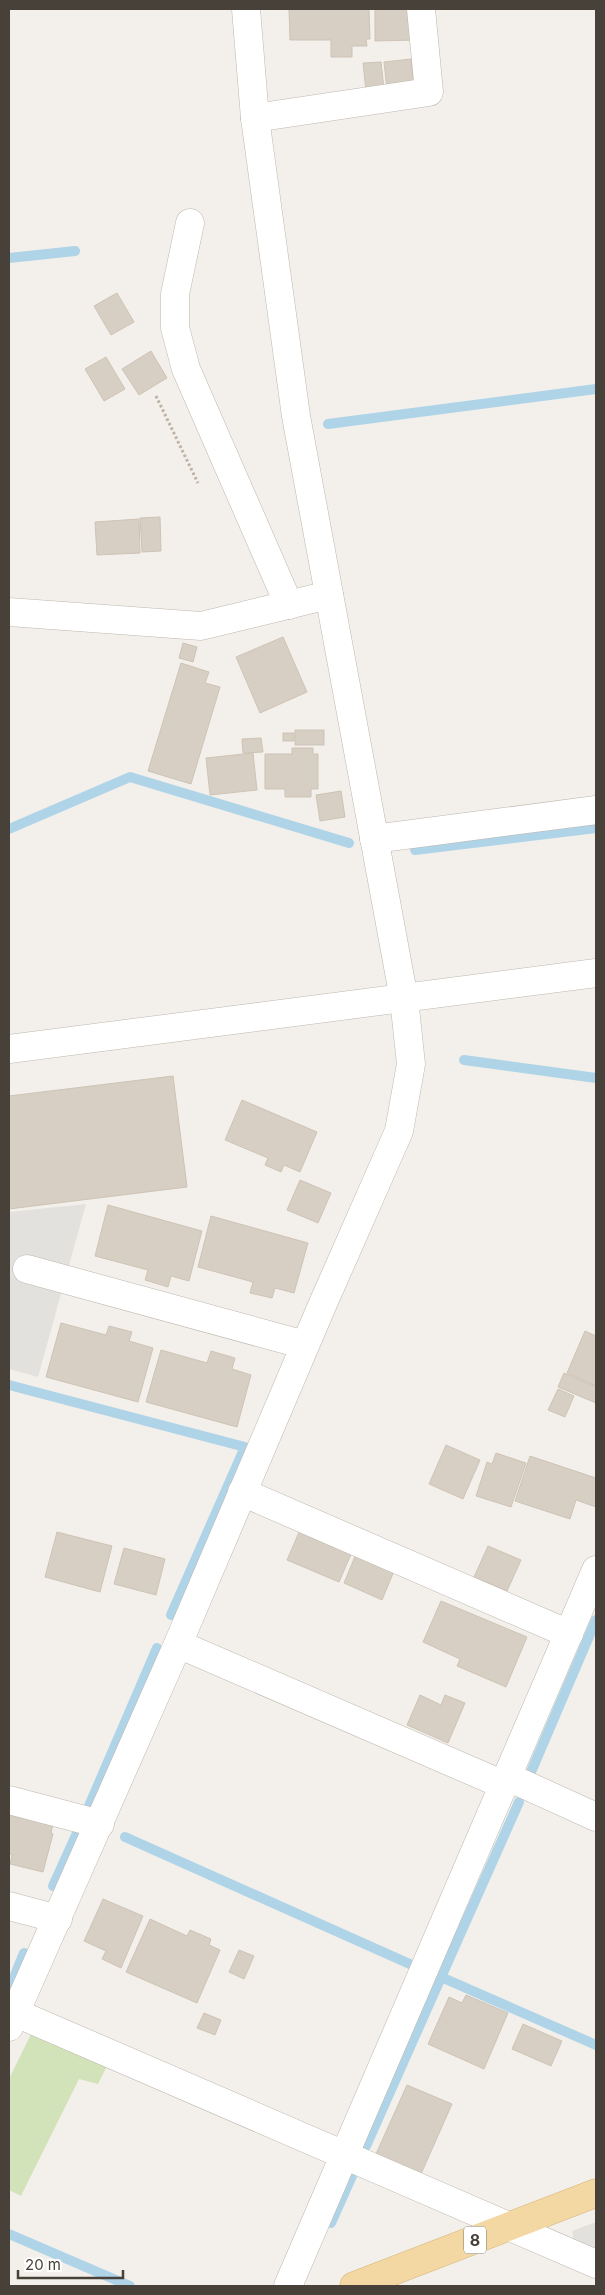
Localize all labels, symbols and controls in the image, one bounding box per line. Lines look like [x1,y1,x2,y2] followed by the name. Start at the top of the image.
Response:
[464,2226,486,2254] road number: 8
[18,2248,122,2280] scale bar
[25,2255,61,2274] text: 20 m

